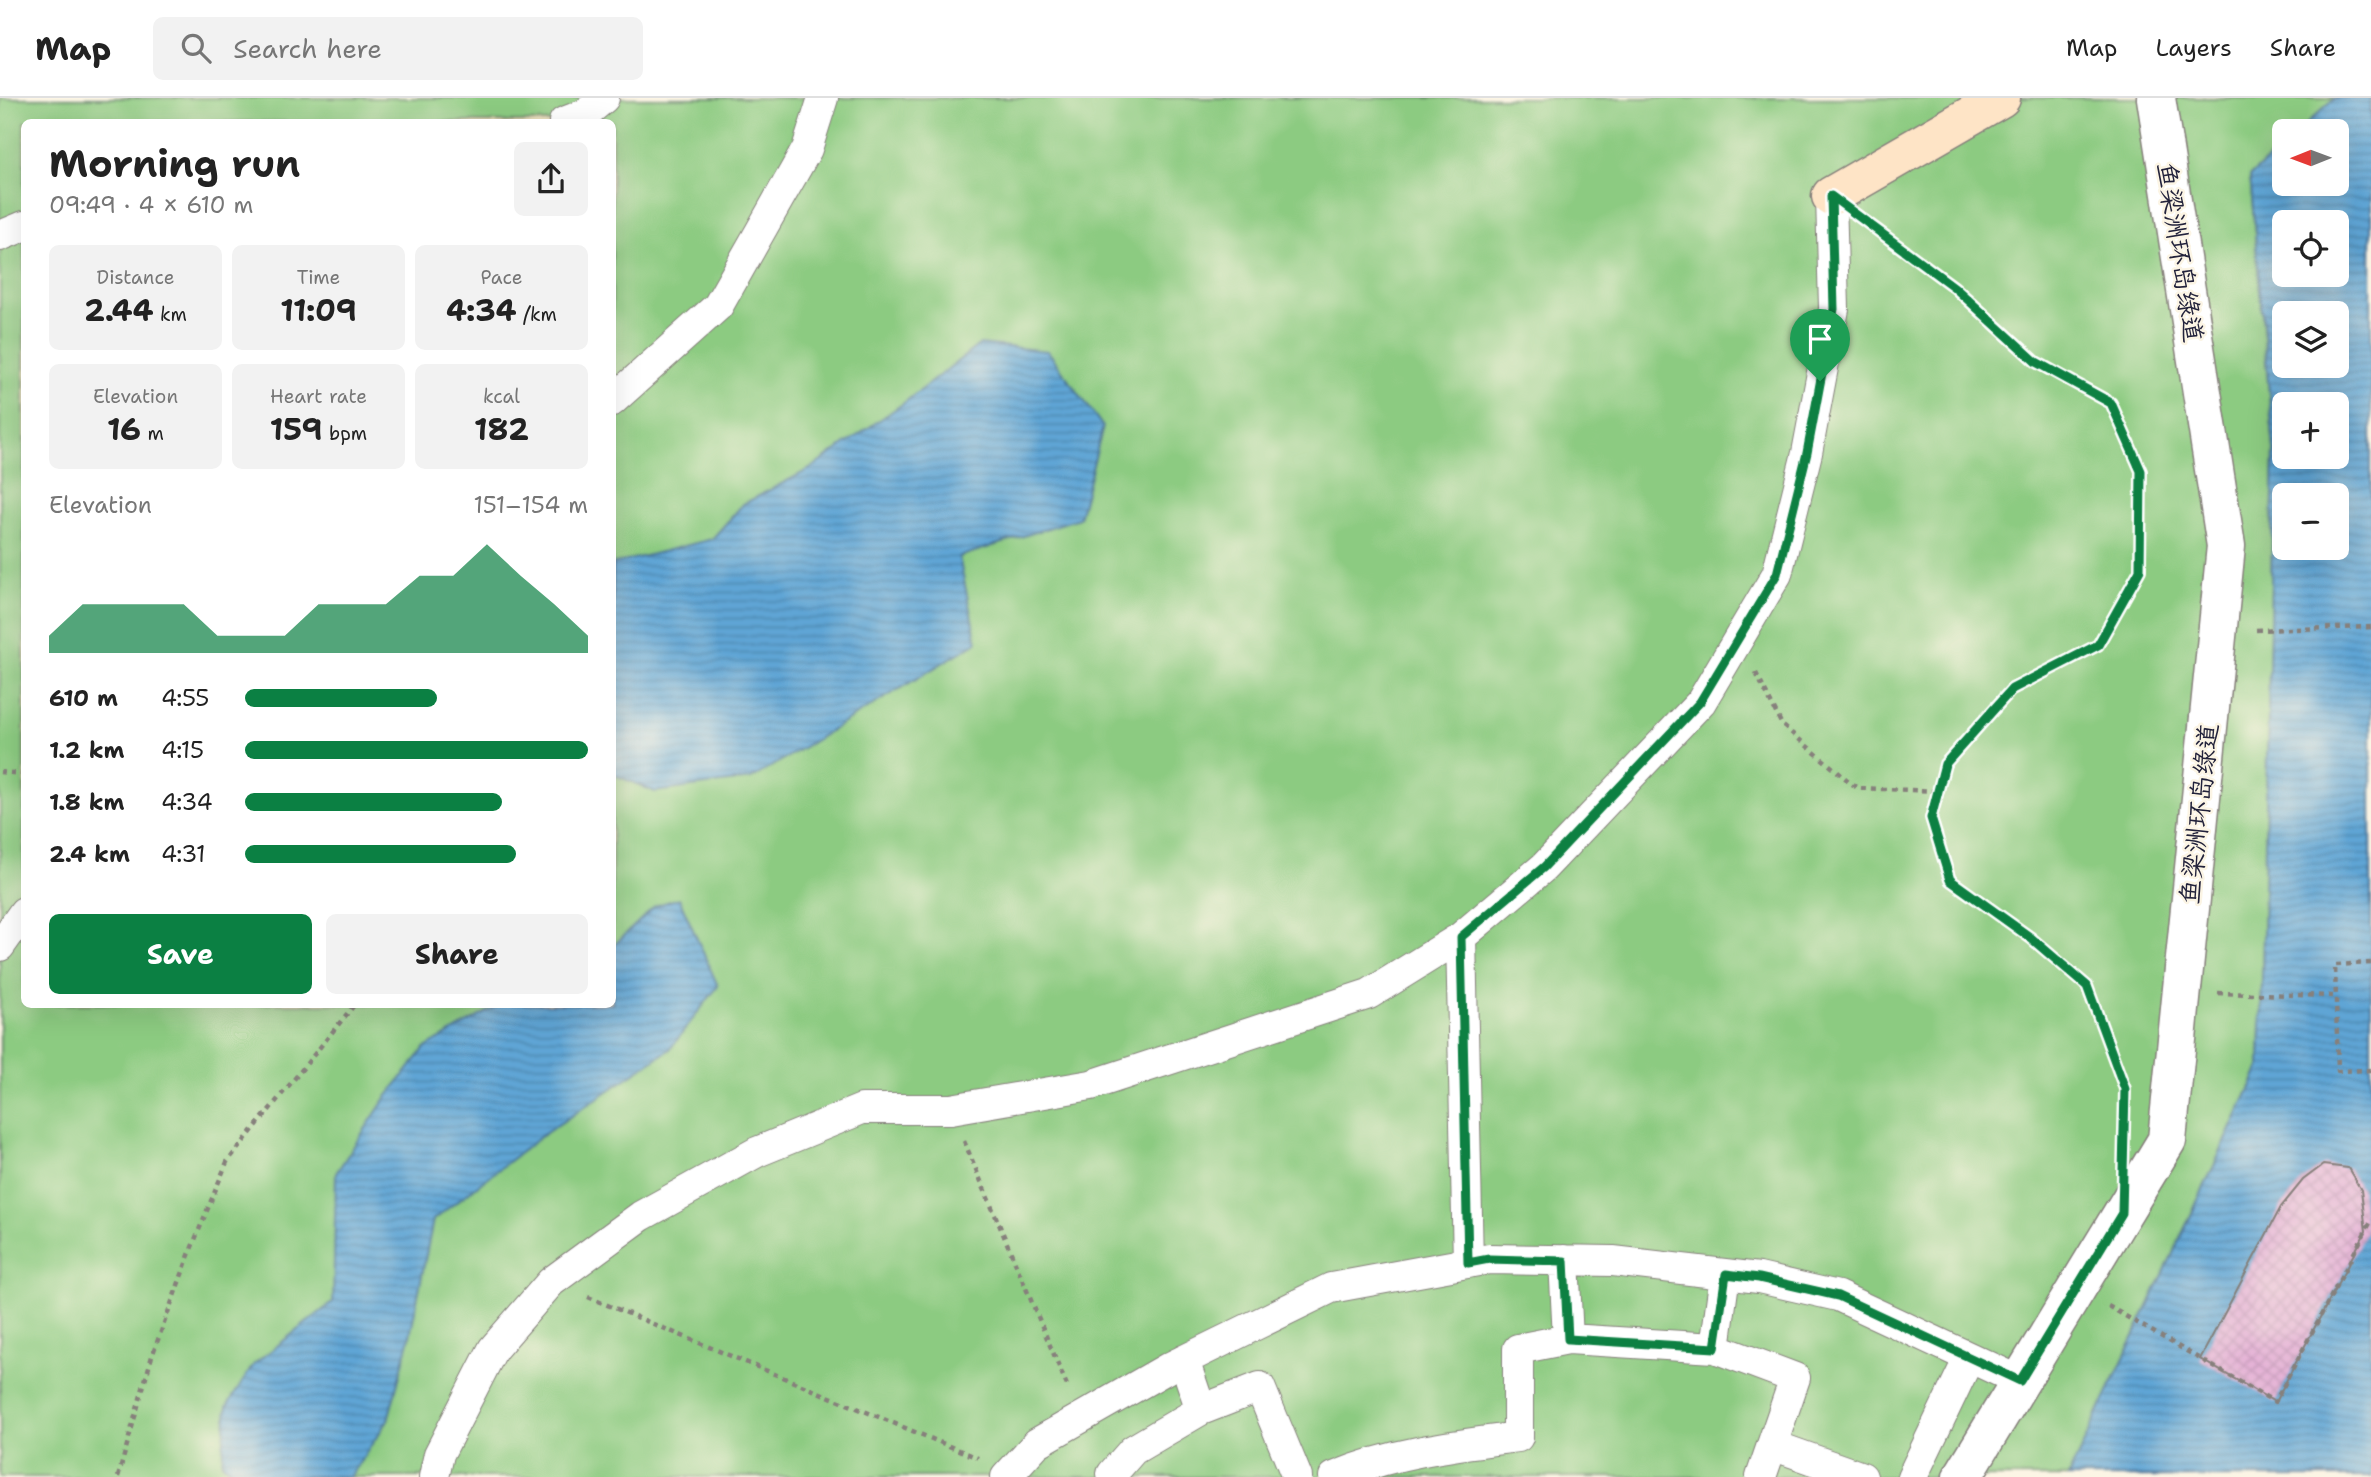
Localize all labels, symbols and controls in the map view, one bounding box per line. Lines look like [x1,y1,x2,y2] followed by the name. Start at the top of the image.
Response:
[153,17,643,80] search box
[35,26,111,71] text: Map
[177,29,215,67] icon: search
[233,31,382,66] text: Search here
[2066,32,2117,64] text: Map
[2155,32,2232,64] text: Layers
[2270,32,2336,64] text: Share
[2272,119,2348,196] north arrow
[2272,119,2349,560] map controls
[49,138,300,189] text: Morning run
[514,142,588,216] button: share
[2149,159,2212,345] street label: 鱼梁洲环岛绿道
[49,190,253,220] text: 09:49 · 4 × 610 m
[2272,210,2349,287] button: locate
[97,265,174,290] text: Distance
[297,265,340,290] text: Time
[481,265,522,290] text: Pace
[84,290,154,331] text: 2.44
[280,290,357,331] text: 11:09
[446,290,517,331] text: 4:34
[2272,301,2349,378] button: layers
[154,302,187,327] text: km
[517,302,557,327] text: /km
[1790,309,1850,381] pin
[1801,320,1839,358] icon: arrive
[93,384,178,409] text: Elevation
[270,384,367,409] text: Heart rate
[483,384,520,409] text: kcal
[2272,392,2349,469] button: +
[107,409,141,450] text: 16
[270,409,322,450] text: 159
[474,409,529,450] text: 182
[141,421,164,446] text: m
[322,421,367,446] text: bpm
[2272,483,2349,560] button: −
[49,490,152,520] text: Elevation
[473,490,588,520] text: 151–154 m
[49,683,118,713] text: 610 m
[161,683,209,713] text: 4:55
[2172,722,2225,906] street label: 鱼梁洲环岛绿道
[49,735,125,765] text: 1.2 km
[161,735,204,765] text: 4:15
[49,787,124,817] text: 1.8 km
[161,787,213,817] text: 4:34
[49,839,130,869] text: 2.4 km
[161,839,206,869] text: 4:31
[49,914,312,994] button: Save
[326,914,588,994] button: Share

